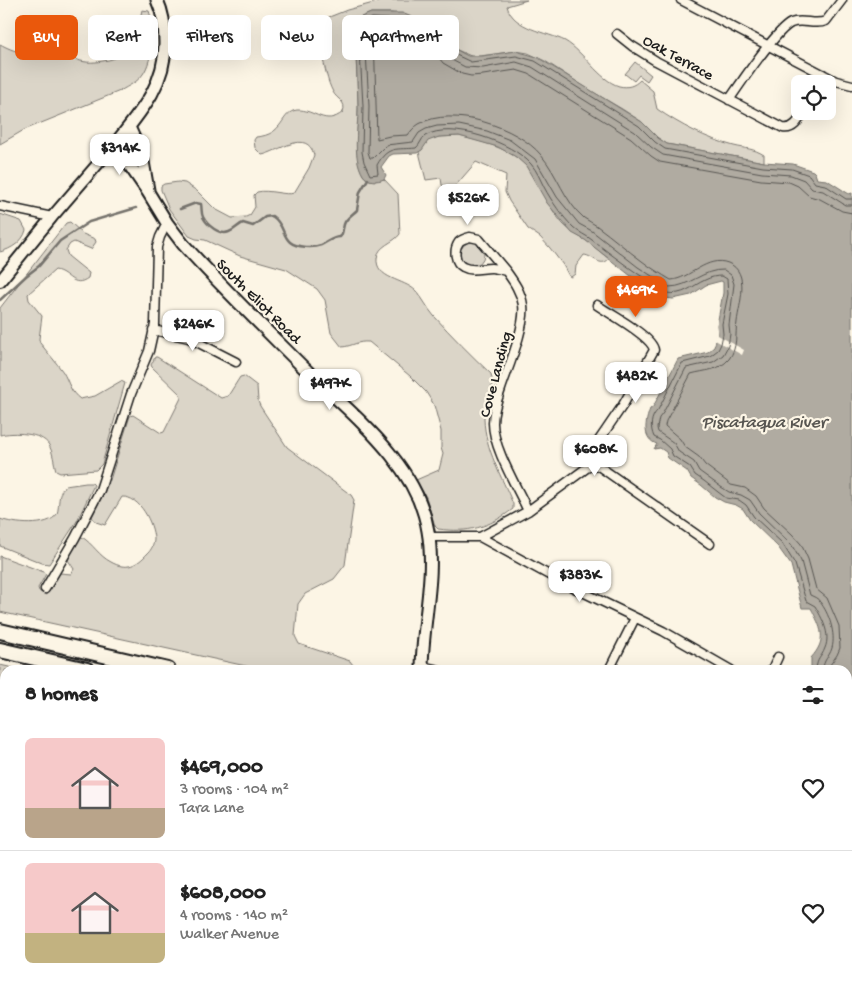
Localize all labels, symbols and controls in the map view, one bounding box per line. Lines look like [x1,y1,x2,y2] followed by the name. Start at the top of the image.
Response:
[15,15,78,60] chip: Buy
[88,15,158,60] chip: Rent
[168,15,251,60] chip: Filters
[261,15,332,60] chip: New
[342,15,459,60] chip: Apartment
[639,32,717,87] street label: Oak Terrace
[791,75,836,120] map controls
[791,75,836,120] button: locate
[85,134,155,176] pin: $314K
[101,140,139,159] text: $314K
[433,184,503,226] pin: $526K
[448,190,488,209] text: $526K
[211,256,305,350] street label: South Eliot Road
[601,276,671,318] pin: $469K
[616,282,656,301] text: $469K
[158,310,228,352] pin: $246K
[173,316,213,335] text: $246K
[477,330,518,420] street label: Cove Landing
[601,362,671,404] pin: $482K
[295,368,365,411] pin: $497K
[616,368,656,387] text: $482K
[310,375,350,394] text: $497K
[702,413,830,434] water label: Piscataqua River
[560,434,630,477] pin: $608K
[574,441,616,460] text: $608K
[545,560,615,603] pin: $383K
[559,567,601,586] text: $383K
[799,681,827,709] icon: filters
[25,683,97,708] text: 8 homes
[180,756,263,781] text: $469,000
[65,758,125,818] icon: home
[799,774,827,802] icon: heart
[180,781,289,800] text: 3 rooms · 104 m²
[180,800,244,819] text: Tara Lane
[180,882,266,907] text: $608,000
[65,883,125,943] icon: home
[799,899,827,927] icon: heart
[180,907,288,926] text: 4 rooms · 140 m²
[180,926,279,945] text: Walker Avenue

